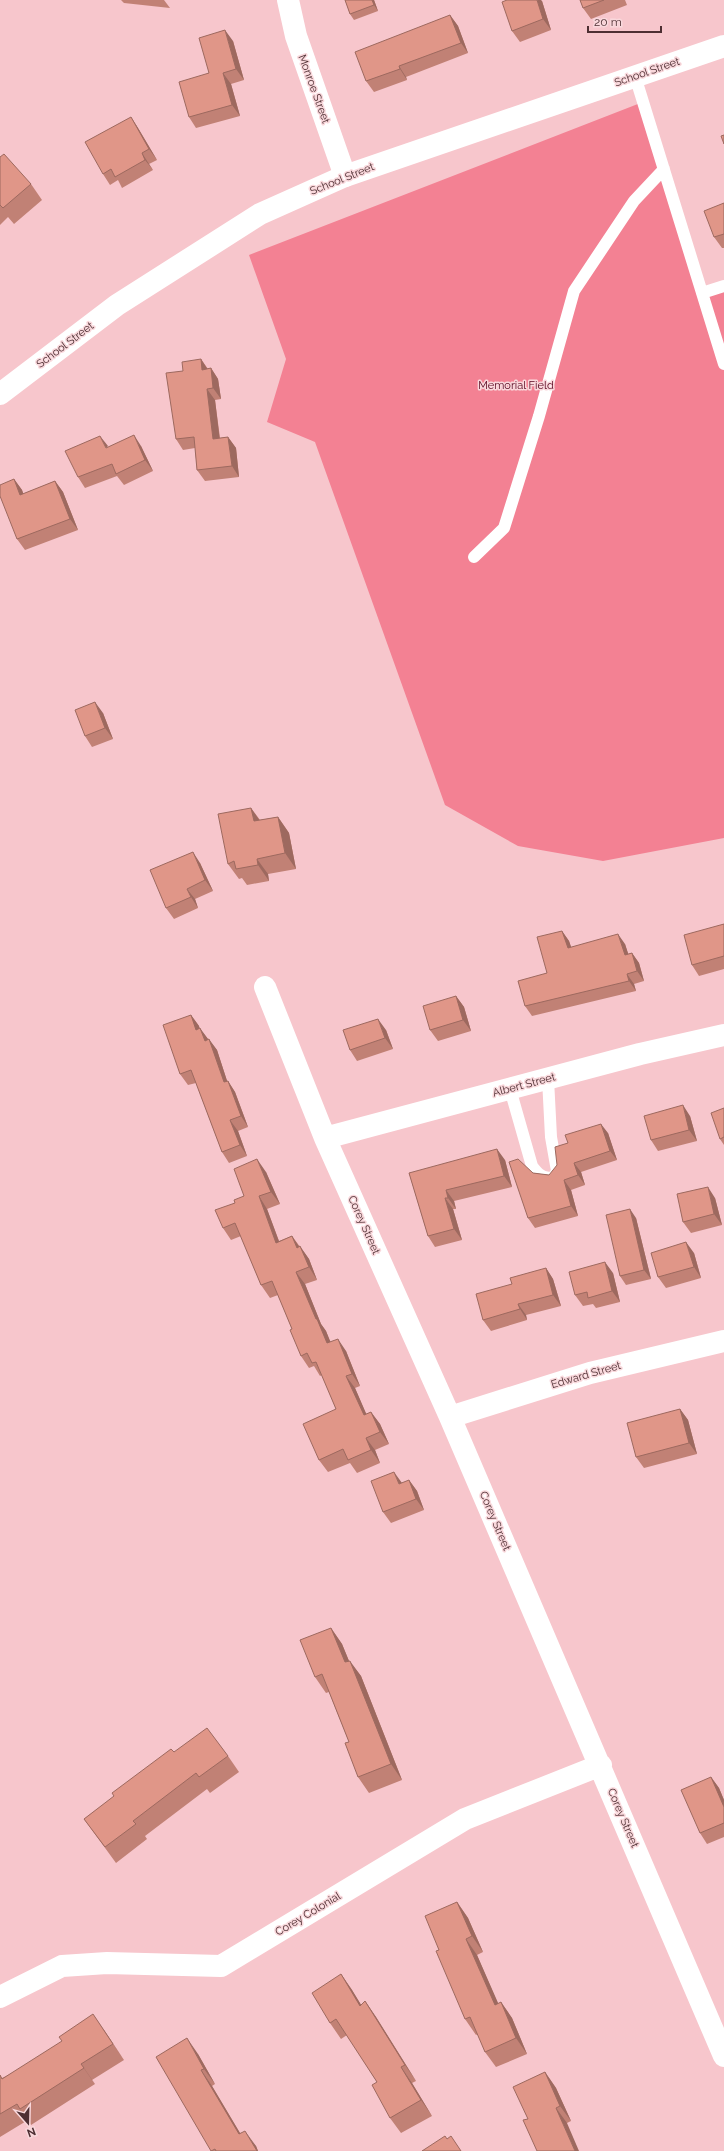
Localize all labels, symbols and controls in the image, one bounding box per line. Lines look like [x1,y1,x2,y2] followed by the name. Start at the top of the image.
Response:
[588,8,661,34] scale bar
[594,15,622,29] text: 20 m
[295,53,333,126] street label: Monroe Street
[613,55,682,89] street label: School Street
[308,160,376,198] street label: School Street
[34,319,96,371] street label: School Street
[478,379,554,392] park label: Memorial Field
[491,1070,557,1100] street label: Albert Street
[345,1194,383,1257] street label: Corey Street
[550,1359,623,1391] street label: Edward Street
[477,1489,513,1553] street label: Corey Street
[605,1786,641,1850] street label: Corey Street
[273,1889,343,1939] street label: Corey Colonial
[8,2103,48,2143] north arrow
[25,2124,37,2139] text: N

